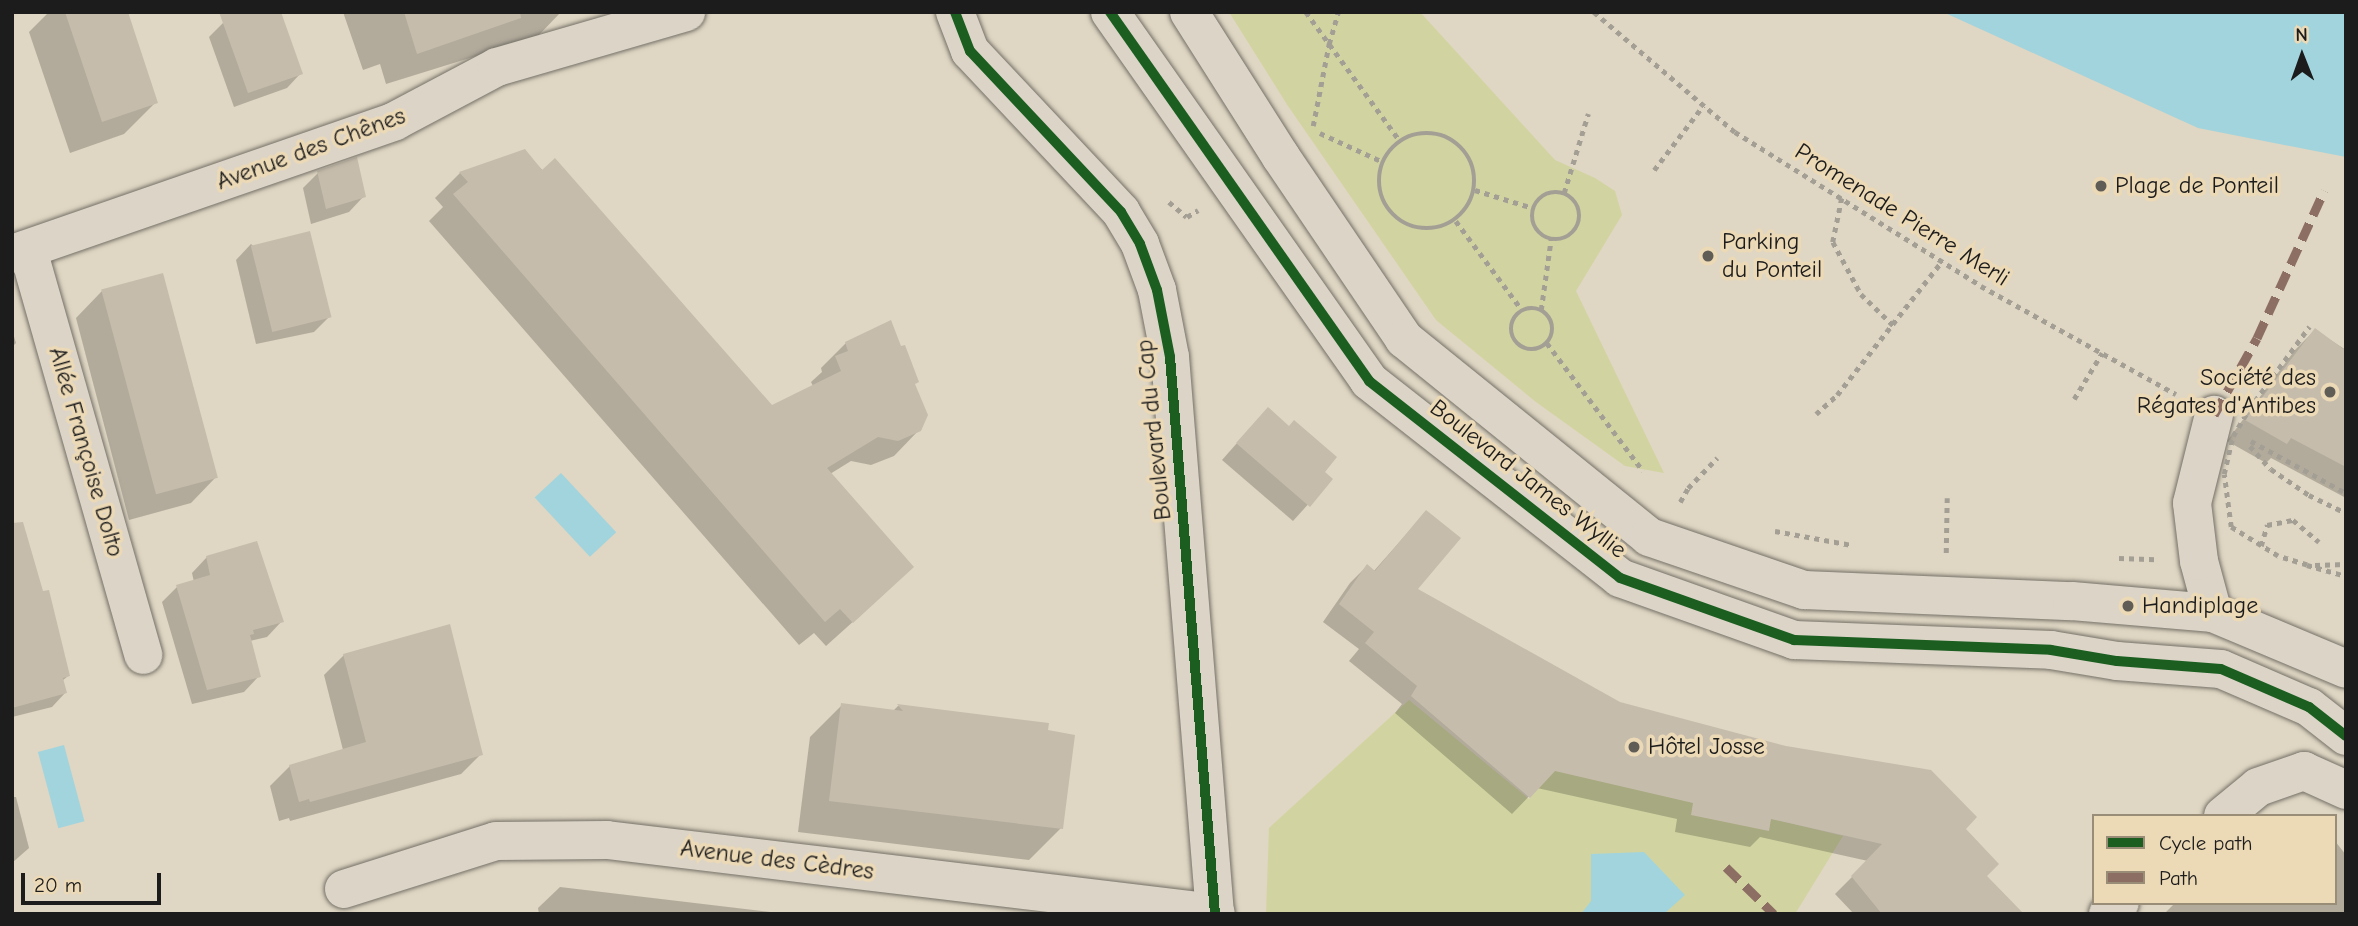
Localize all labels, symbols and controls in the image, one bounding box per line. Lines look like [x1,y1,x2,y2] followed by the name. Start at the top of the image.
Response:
[2267,21,2337,91] north arrow
[2295,24,2308,46] text: N
[213,101,409,197] street label: Avenue des Chênes
[1789,137,2015,293] street label: Promenade Pierre Merli
[2115,172,2279,200] place label: Plage de Ponteil
[2093,178,2109,194] marker: Plage de Ponteil
[1722,228,1822,284] place label: Parking du Ponteil
[1700,248,1716,264] marker: Parking du Ponteil
[1130,338,1178,522] street label: Boulevard du Cap
[42,344,130,560] street label: Allée Françoise Dolto
[2137,364,2316,420] place label: Société des Régates d'Antibes
[2322,384,2338,400] marker: Société des Régates d'Antibes
[1424,393,1632,565] street label: Boulevard James Wyllie
[2142,592,2258,620] place label: Handiplage
[2120,598,2136,614] marker: Handiplage
[1648,733,1765,761] place label: Hôtel Josse
[1626,739,1642,755] marker: Hôtel Josse
[2092,814,2337,905] legend
[2159,831,2252,855] text: Cycle path
[679,834,875,886] street label: Avenue des Cèdres
[24,860,164,904] scale bar
[2159,866,2198,890] text: Path
[34,873,82,897] text: 20 m

